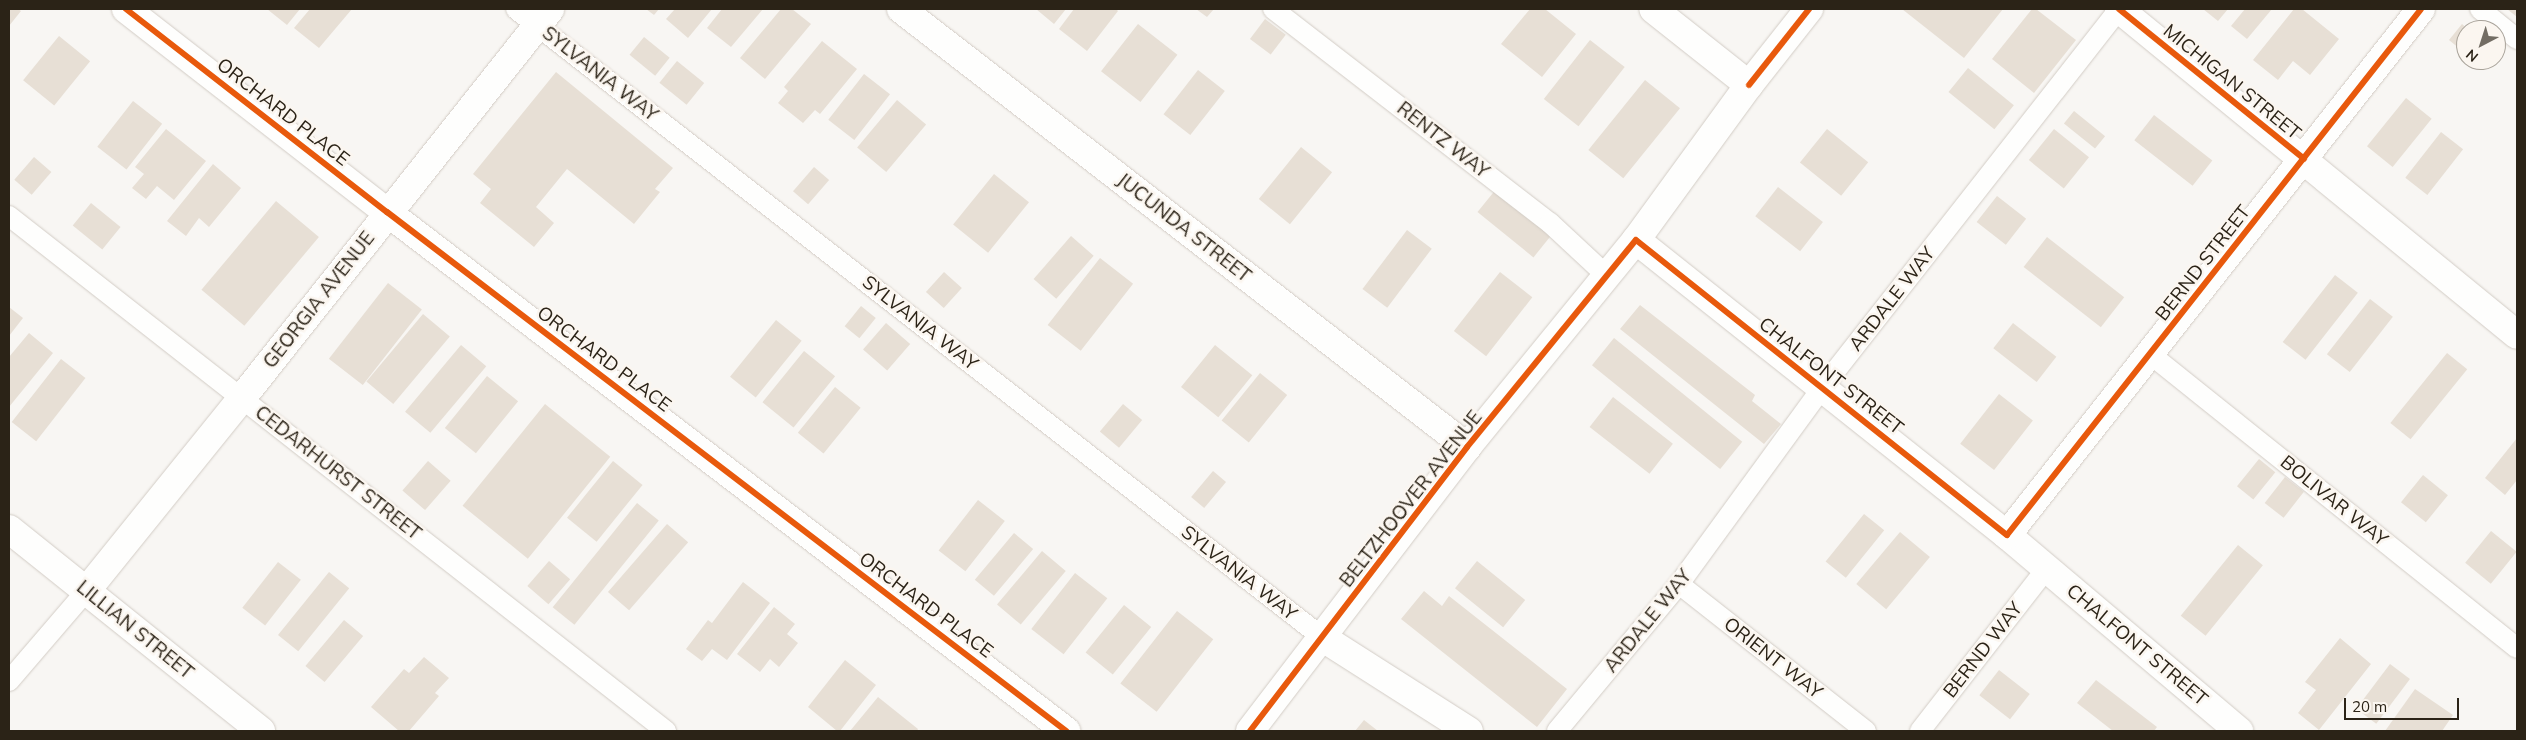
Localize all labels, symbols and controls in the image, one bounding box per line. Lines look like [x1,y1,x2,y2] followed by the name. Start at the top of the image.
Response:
[2159,20,2305,144] street label: MICHIGAN STREET
[2456,20,2506,70] north arrow
[538,22,662,126] street label: SYLVANIA WAY
[2462,45,2482,66] text: N
[212,53,354,171] street label: ORCHARD PLACE
[1392,97,1494,183] street label: RENTZ WAY
[1112,169,1256,287] street label: JUCUNDA STREET
[2151,201,2255,325] street label: BERND STREET
[259,227,379,373] street label: GEORGIA AVENUE
[1844,242,1940,356] street label: ARDALE WAY
[858,271,982,375] street label: SYLVANIA WAY
[533,301,675,417] street label: ORCHARD PLACE
[1754,312,1908,440] street label: CHALFONT STREET
[250,401,426,545] street label: CEDARHURST STREET
[1335,406,1487,592] street label: BELTZHOOVER AVENUE
[2276,451,2392,551] street label: BOLIVAR WAY
[1177,521,1301,625] street label: SYLVANIA WAY
[855,547,997,663] street label: ORCHARD PLACE
[1600,565,1696,677] street label: ARDALE WAY
[72,576,198,684] street label: LILLIAN STREET
[2062,579,2212,711] street label: CHALFONT STREET
[1939,598,2027,702] street label: BERND WAY
[1719,612,1827,704] street label: ORIENT WAY
[2346,688,2461,720] scale bar
[2352,697,2387,716] text: 20 m

